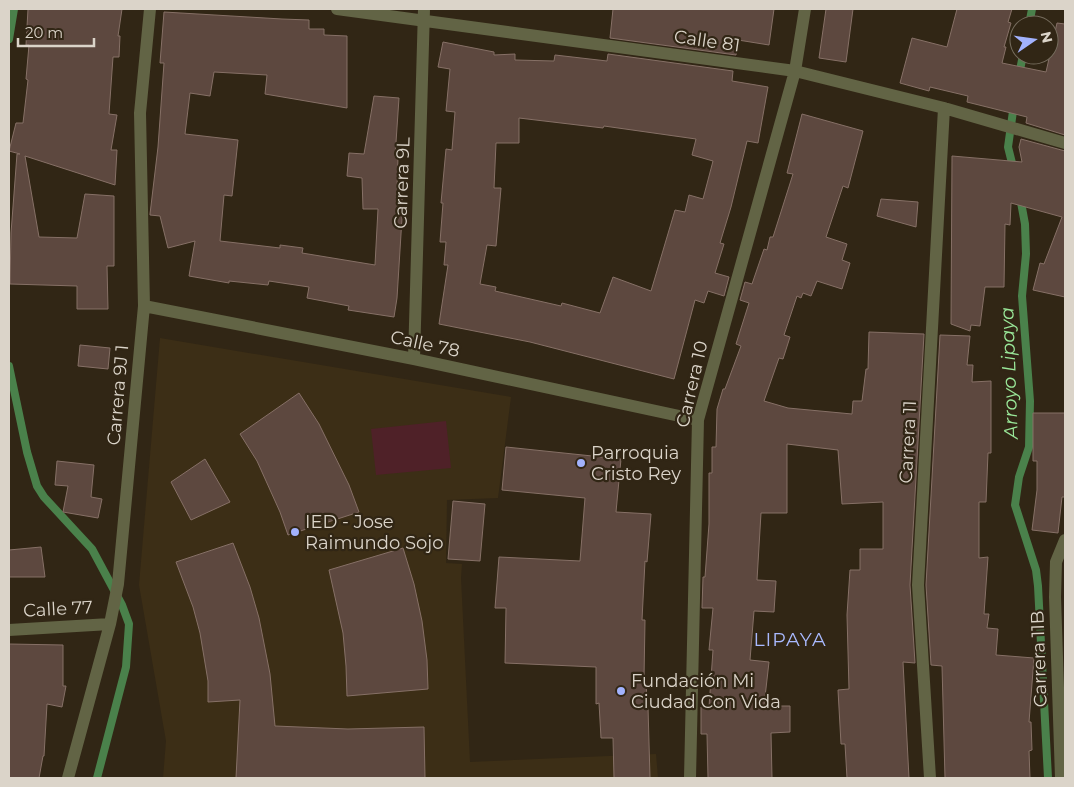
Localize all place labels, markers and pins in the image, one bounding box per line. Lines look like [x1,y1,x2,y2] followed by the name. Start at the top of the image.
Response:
[591,442,681,485] place label: Parroquia Cristo Rey
[575,457,587,469] marker: Parroquia Cristo Rey
[305,511,443,554] place label: IED - Jose Raimundo Sojo
[289,526,301,538] marker: IED - Jose Raimundo Sojo
[631,670,781,713] place label: Fundación Mi Ciudad Con Vida
[615,685,627,697] marker: Fundación Mi Ciudad Con Vida

